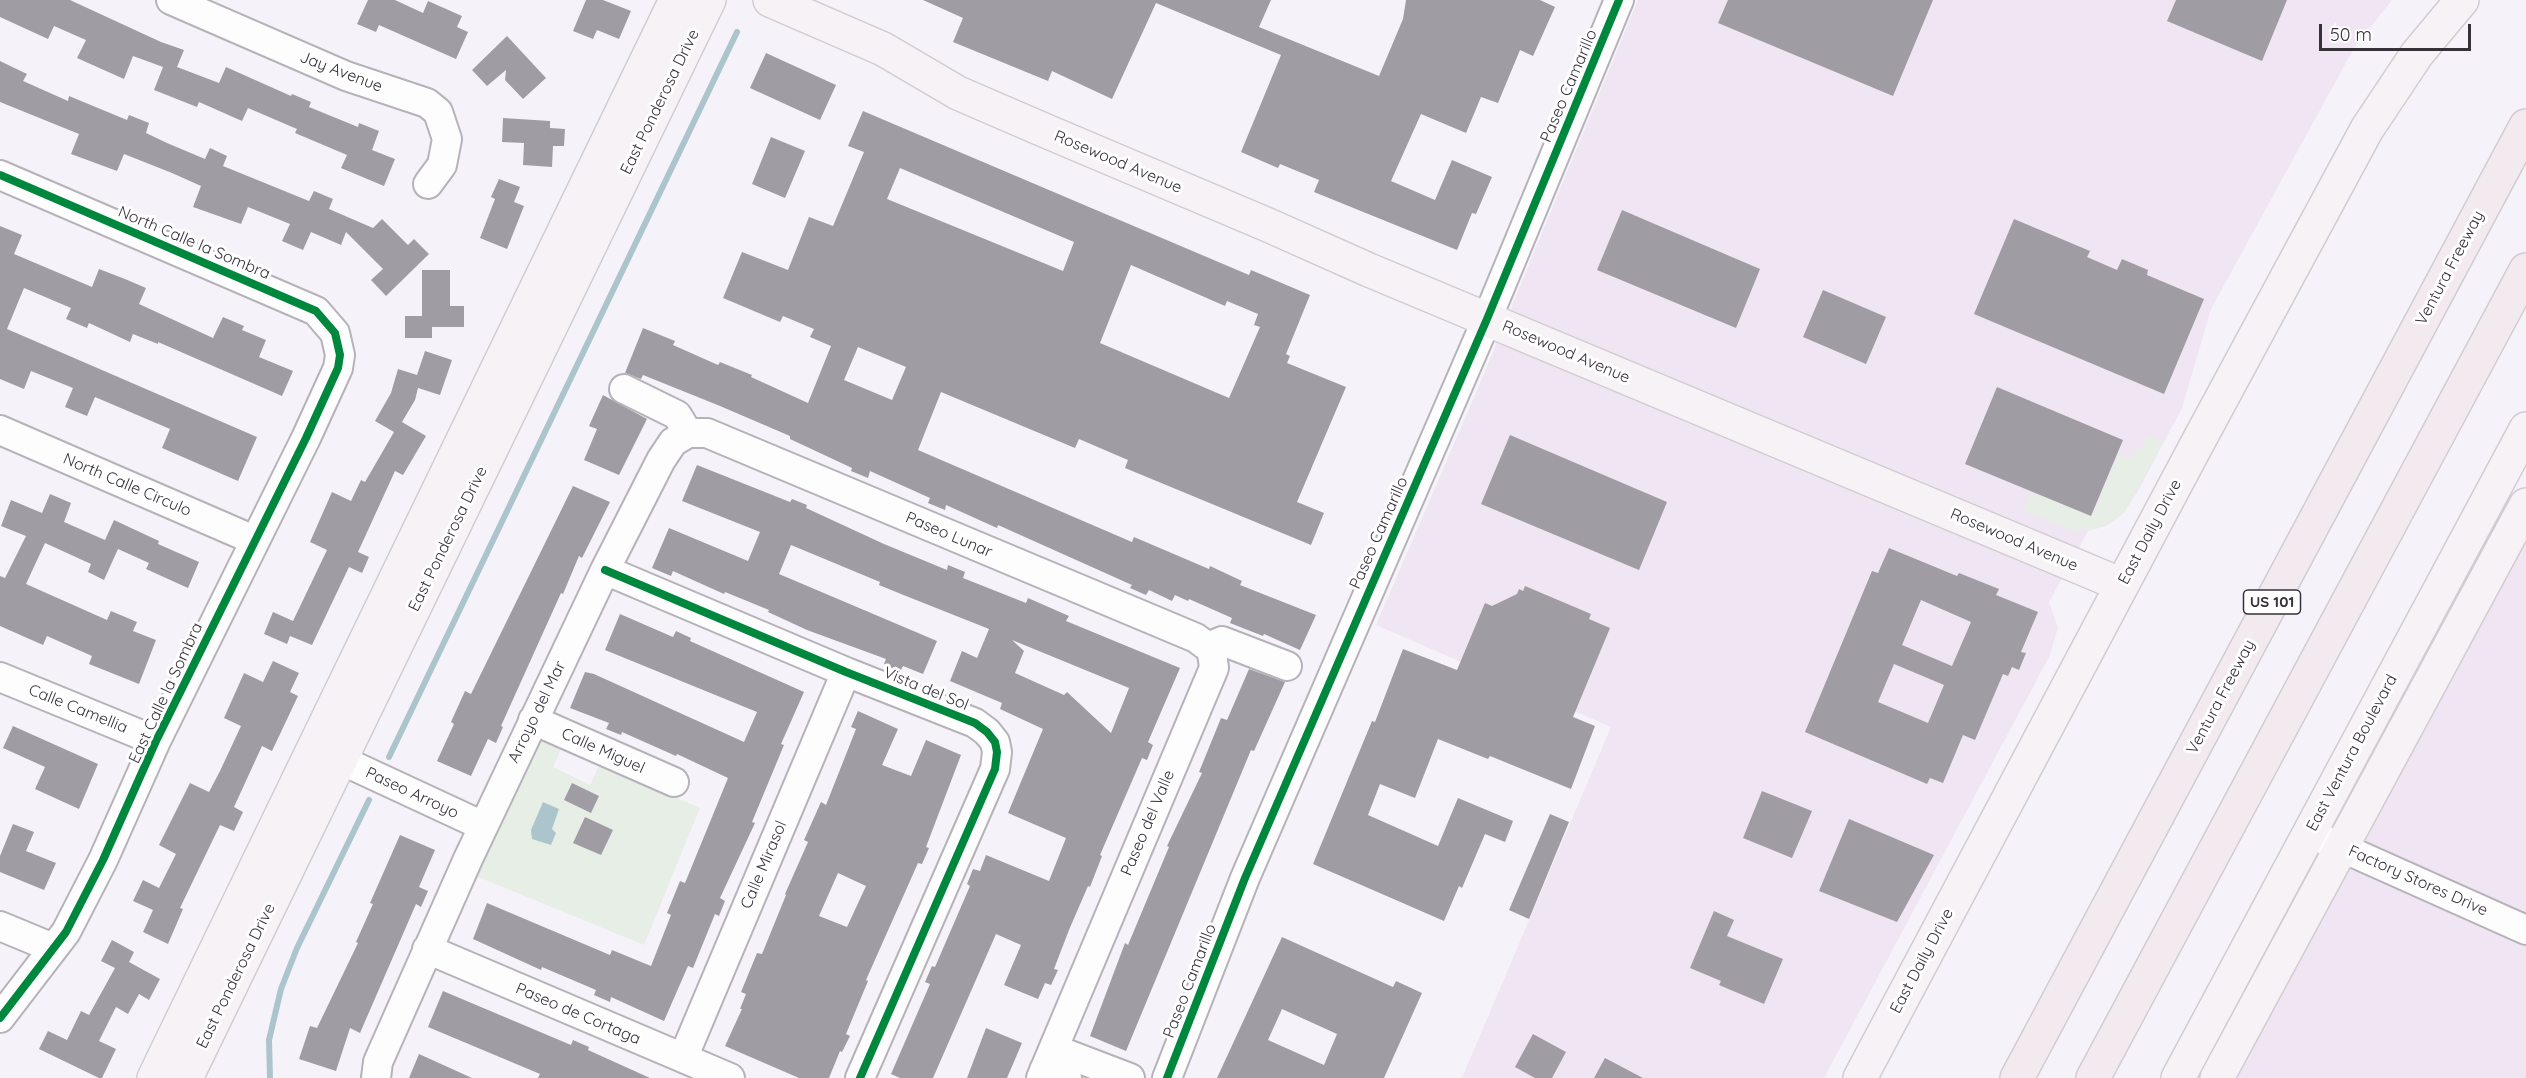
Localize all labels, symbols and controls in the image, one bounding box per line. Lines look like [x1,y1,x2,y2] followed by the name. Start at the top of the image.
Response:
[2322,12,2474,50] scale bar
[2330,23,2372,46] text: 50 m
[617,26,703,178] street label: East Ponderosa Drive
[1537,27,1601,145] street label: Paseo Camarillo
[297,47,385,97] street label: Jay Avenue
[1051,126,1185,198] street label: Rosewood Avenue
[115,202,273,284] street label: North Calle la Sombra
[2412,208,2488,328] street label: Ventura Freeway
[1499,316,1633,388] street label: Rosewood Avenue
[60,449,194,521] street label: North Calle Circulo
[405,463,491,615] street label: East Ponderosa Drive
[1346,474,1412,592] street label: Paseo Camarillo
[2114,476,2186,588] street label: East Daily Drive
[1947,504,2081,576] street label: Rosewood Avenue
[903,508,995,562] street label: Paseo Lunar
[2244,590,2300,614] road number: US 101
[125,620,207,766] street label: East Calle la Sombra
[2183,637,2259,757] street label: Ventura Freeway
[504,658,570,766] street label: Arroyo del Mar
[881,663,971,715] street label: Vista del Sol
[2303,671,2401,835] street label: East Ventura Boulevard
[26,680,130,738] street label: Calle Camellia
[558,724,648,778] street label: Calle Miguel
[362,763,462,823] street label: Paseo Arroyo
[1117,767,1179,879] street label: Paseo del Valle
[737,818,791,912] street label: Calle Mirasol
[2345,842,2491,920] street label: Factory Stores Drive
[193,900,279,1052] street label: East Ponderosa Drive
[1886,905,1958,1017] street label: East Daily Drive
[1159,921,1221,1041] street label: Paseo Camarillo
[513,979,643,1049] street label: Paseo de Cortaga

